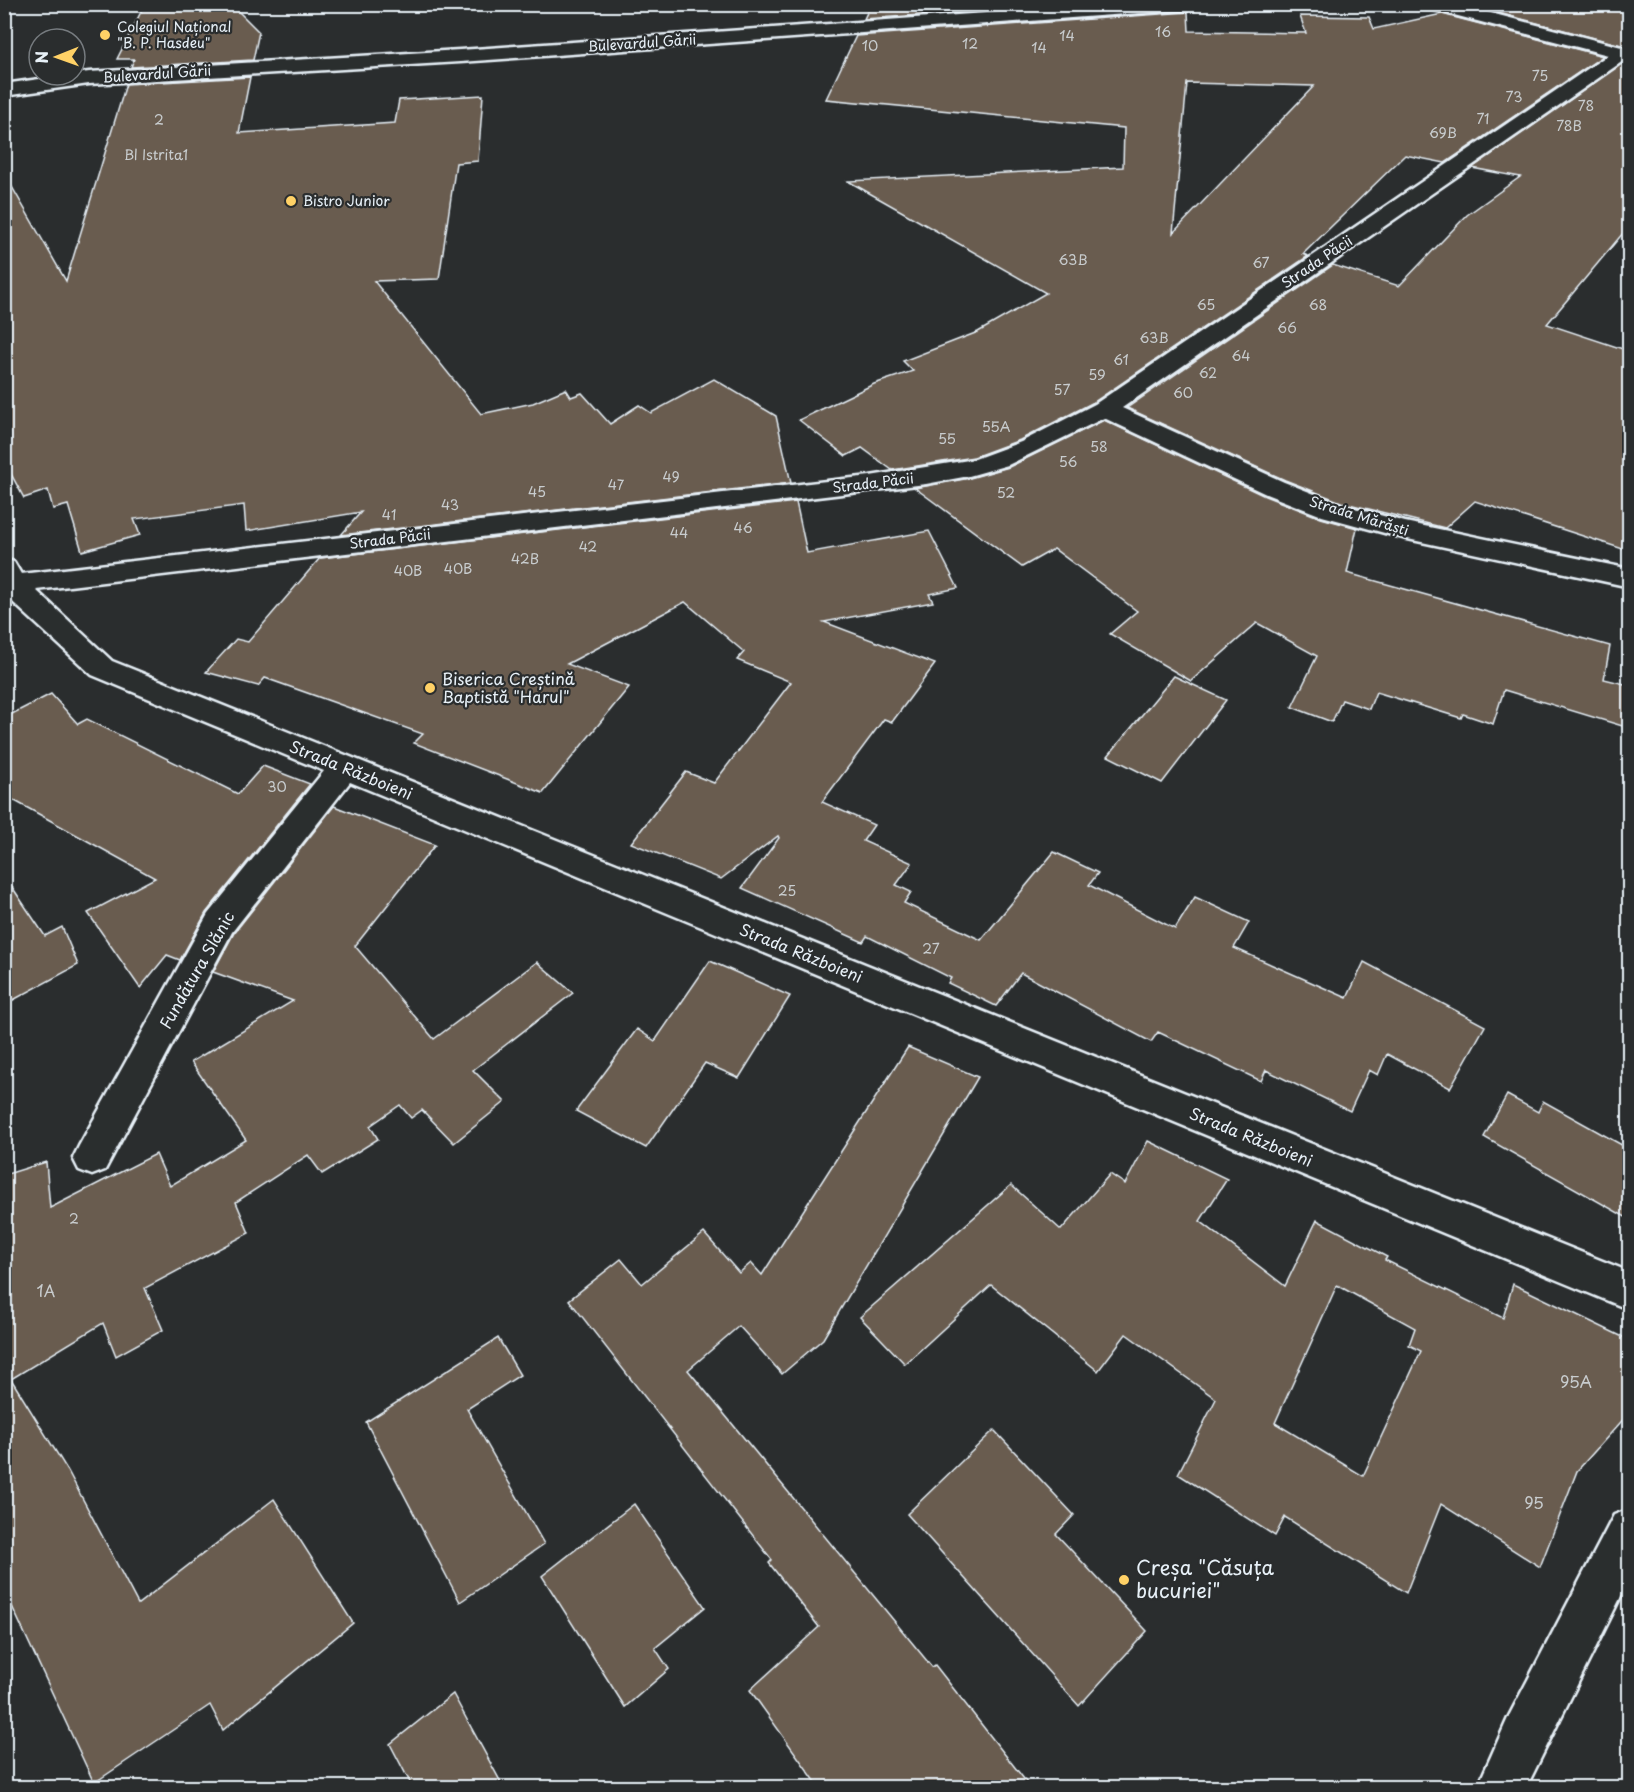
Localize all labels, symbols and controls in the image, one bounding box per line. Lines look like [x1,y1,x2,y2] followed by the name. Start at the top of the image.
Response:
[117,16,231,53] place label: Colegiul Național "B. P. Hasdeu"
[1155,21,1171,42] house number: 16
[1059,25,1075,46] house number: 14
[27,27,87,87] north arrow
[98,28,112,42] marker: Colegiul Național "B. P. Hasdeu"
[587,28,697,57] street label: Bulevardul Gării
[962,33,978,54] house number: 12
[862,35,878,56] house number: 10
[1031,37,1047,58] house number: 14
[29,51,53,64] text: N
[102,59,212,88] street label: Bulevardul Gării
[1532,65,1548,86] house number: 75
[1506,86,1522,107] house number: 73
[1578,95,1594,116] house number: 78
[1476,108,1490,129] house number: 71
[154,109,164,130] house number: 2
[1556,115,1582,136] house number: 78B
[1429,122,1457,143] house number: 69B
[124,144,188,165] house number: Bl Istrita1
[303,190,390,211] place label: Bistro Junior
[284,194,298,208] marker: Bistro Junior
[1277,230,1357,293] street label: Strada Păcii
[1058,249,1088,270] house number: 63B
[1252,252,1270,273] house number: 67
[1197,294,1215,315] house number: 65
[1309,294,1327,315] house number: 68
[1277,317,1297,338] house number: 66
[1139,327,1169,348] house number: 63B
[1231,345,1251,366] house number: 64
[1113,349,1129,370] house number: 61
[1199,362,1217,383] house number: 62
[1088,364,1106,385] house number: 59
[1054,379,1070,400] house number: 57
[1173,382,1193,403] house number: 60
[982,416,1011,437] house number: 55A
[938,428,956,449] house number: 55
[1090,436,1108,457] house number: 58
[1059,451,1078,472] house number: 56
[662,466,680,487] house number: 49
[831,467,915,498] street label: Strada Păcii
[608,474,625,495] house number: 47
[528,481,546,502] house number: 45
[997,482,1015,503] house number: 52
[1307,490,1412,541] street label: Strada Mărăști
[441,494,459,515] house number: 43
[382,504,396,525] house number: 41
[733,517,753,538] house number: 46
[670,522,688,543] house number: 44
[348,523,432,554] street label: Strada Păcii
[579,536,597,557] house number: 42
[511,548,539,569] house number: 42B
[444,558,472,579] house number: 40B
[394,560,422,581] house number: 40B
[442,666,575,708] place label: Biserica Creștină Baptistă "Harul"
[423,681,437,695] marker: Biserica Creștină Baptistă "Harul"
[286,733,417,805] street label: Strada Războieni
[267,776,287,797] house number: 30
[778,880,796,901] house number: 25
[153,906,240,1033] street label: Fundătura Slănic
[736,916,867,988] street label: Strada Războieni
[922,938,940,959] house number: 27
[1186,1100,1317,1172] street label: Strada Războieni
[69,1208,79,1229] house number: 2
[37,1278,56,1302] house number: 1A
[1560,1369,1592,1393] house number: 95A
[1524,1490,1544,1514] house number: 95
[1136,1552,1275,1605] place label: Creșa "Căsuța bucuriei"
[1117,1573,1131,1587] marker: Creșa "Căsuța bucuriei"

